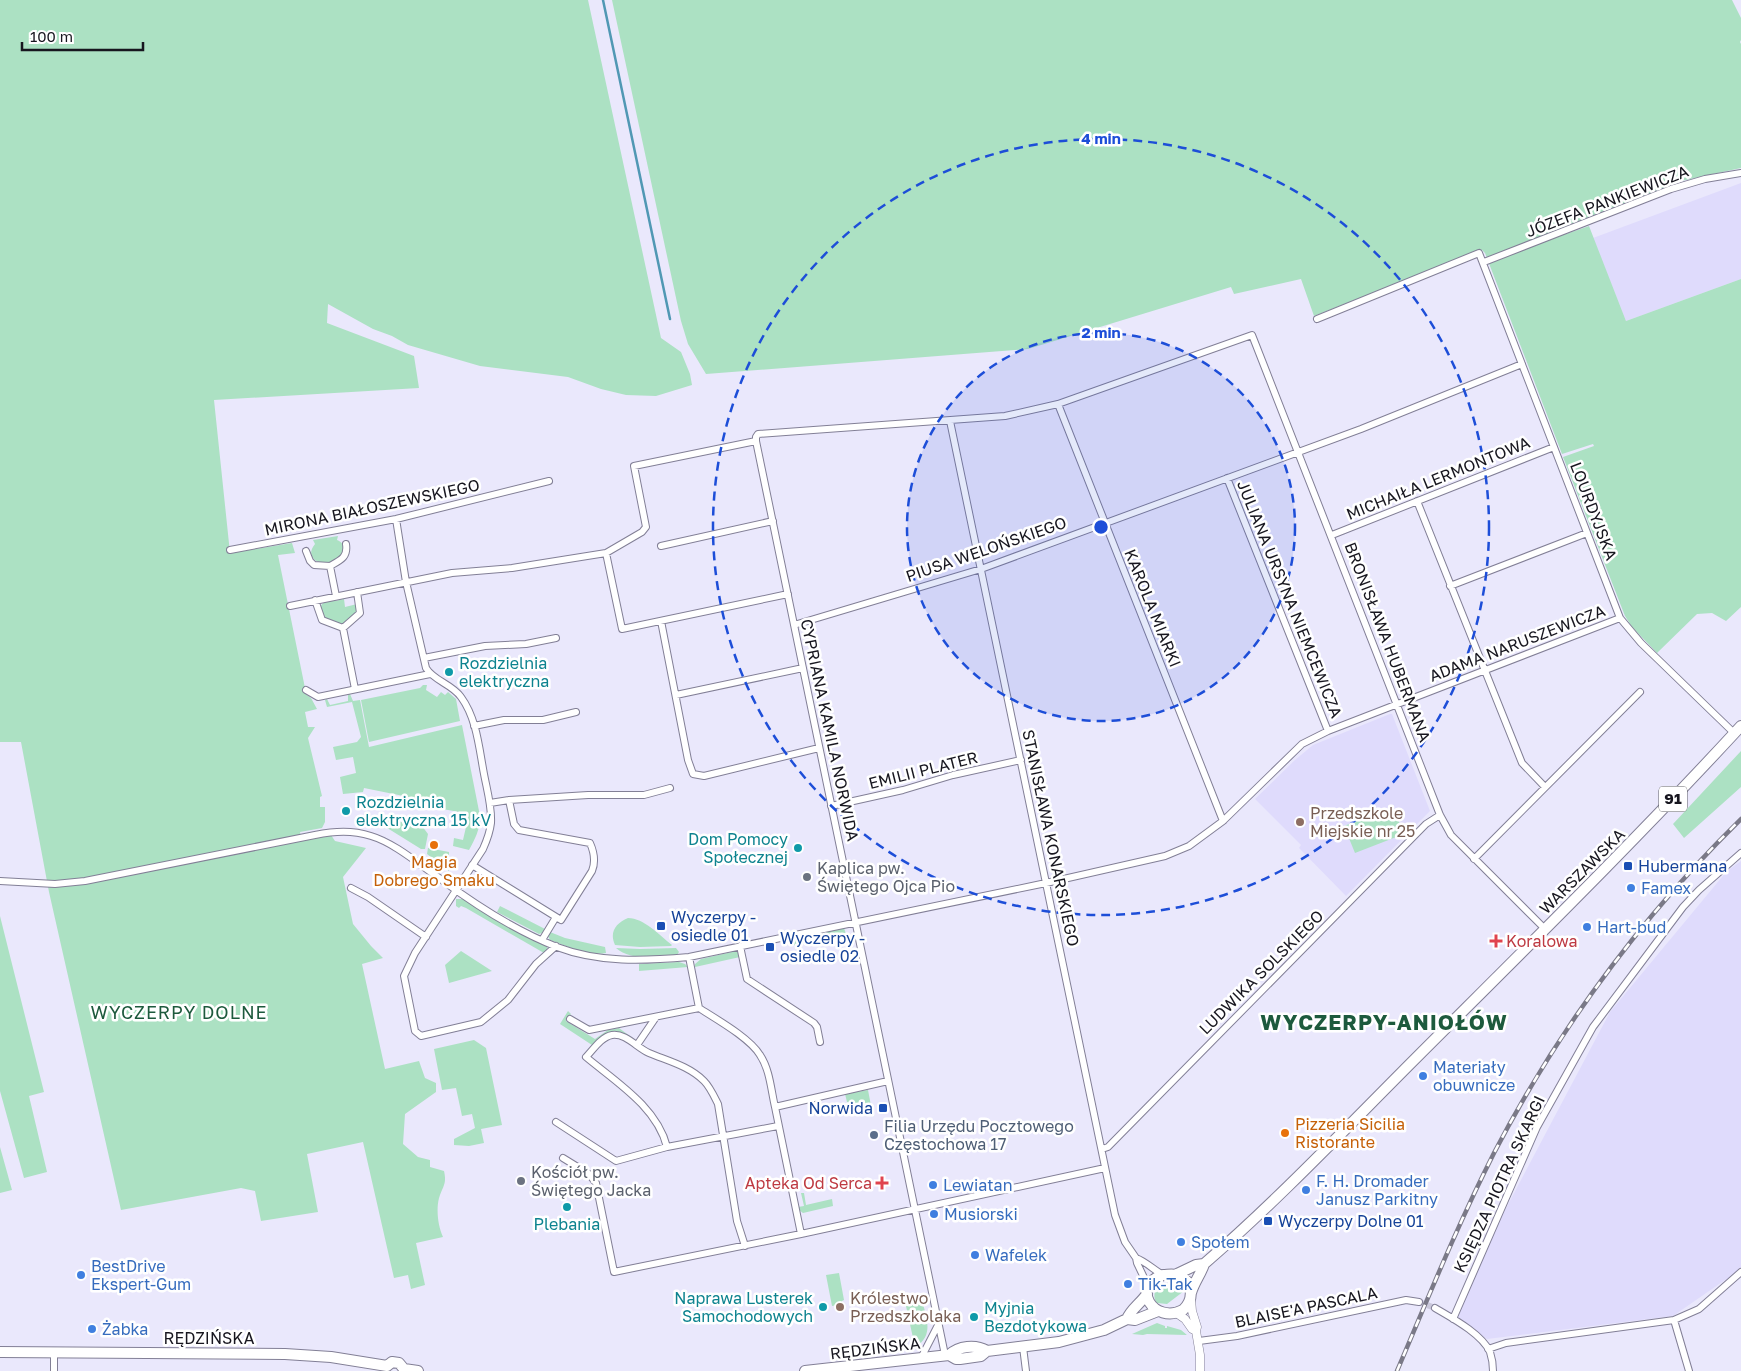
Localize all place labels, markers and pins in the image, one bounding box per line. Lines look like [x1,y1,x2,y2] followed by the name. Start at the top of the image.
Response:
[1092,518,1110,536] centre of rings
[459,653,549,691] place label: Rozdzielnia elektryczna
[443,666,455,678] marker: Rozdzielnia elektryczna
[356,792,491,830] place label: Rozdzielnia elektryczna 15 kV
[1310,803,1415,841] place label: Przedszkole Miejskie nr 25
[340,805,352,817] marker: Rozdzielnia elektryczna 15 kV
[1294,816,1306,828] marker: Przedszkole Miejskie nr 25
[688,829,788,867] place label: Dom Pomocy Społecznej
[428,839,440,851] marker: Magia Dobrego Smaku
[792,842,804,854] marker: Dom Pomocy Społecznej
[373,852,495,890] place label: Magia Dobrego Smaku
[1638,856,1727,876] place label: Hubermana
[817,858,955,896] place label: Kaplica pw. Świętego Ojca Pio
[1622,860,1634,872] marker: Hubermana
[801,871,813,883] marker: Kaplica pw. Świętego Ojca Pio
[1641,878,1691,898] place label: Famex
[1625,882,1637,894] marker: Famex
[671,907,756,945] place label: Wyczerpy - osiedle 01
[1597,917,1666,937] place label: Hart-bud
[655,920,667,932] marker: Wyczerpy - osiedle 01
[1581,921,1593,933] marker: Hart-bud
[780,928,865,966] place label: Wyczerpy - osiedle 02
[1506,931,1578,951] place label: Koralowa
[1490,935,1502,947] marker: Koralowa
[764,941,776,953] marker: Wyczerpy - osiedle 02
[1433,1057,1515,1095] place label: Materiały obuwnicze
[1417,1070,1429,1082] marker: Materiały obuwnicze
[809,1098,873,1118] place label: Norwida
[877,1102,889,1114] marker: Norwida
[1295,1114,1405,1152] place label: Pizzeria Sicilia Ristorante
[884,1116,1074,1154] place label: Filia Urzędu Pocztowego Częstochowa 17
[1279,1127,1291,1139] marker: Pizzeria Sicilia Ristorante
[868,1129,880,1141] marker: Filia Urzędu Pocztowego Częstochowa 17
[531,1162,651,1200] place label: Kościół pw. Świętego Jacka
[1316,1171,1438,1209] place label: F. H. Dromader Janusz Parkitny
[745,1173,872,1193] place label: Apteka Od Serca
[515,1175,527,1187] marker: Kościół pw. Świętego Jacka
[943,1175,1013,1195] place label: Lewiatan
[876,1177,888,1189] marker: Apteka Od Serca
[927,1179,939,1191] marker: Lewiatan
[1300,1184,1312,1196] marker: F. H. Dromader Janusz Parkitny
[561,1201,573,1213] marker: Plebania
[944,1204,1018,1224] place label: Musiorski
[928,1208,940,1220] marker: Musiorski
[1278,1211,1424,1231] place label: Wyczerpy Dolne 01
[534,1214,600,1234] place label: Plebania
[1262,1215,1274,1227] marker: Wyczerpy Dolne 01
[1191,1232,1250,1252] place label: Społem
[1175,1236,1187,1248] marker: Społem
[985,1245,1047,1265] place label: Wafelek
[969,1249,981,1261] marker: Wafelek
[91,1256,191,1294] place label: BestDrive Ekspert-Gum
[75,1269,87,1281] marker: BestDrive Ekspert-Gum
[1138,1274,1193,1294] place label: Tik-Tak
[1122,1278,1134,1290] marker: Tik-Tak
[674,1288,813,1326] place label: Naprawa Lusterek Samochodowych
[850,1288,961,1326] place label: Królestwo Przedszkolaka
[984,1298,1087,1336] place label: Myjnia Bezdotykowa
[817,1301,829,1313] marker: Naprawa Lusterek Samochodowych
[834,1301,846,1313] marker: Królestwo Przedszkolaka
[968,1311,980,1323] marker: Myjnia Bezdotykowa
[102,1319,148,1339] place label: Żabka
[86,1323,98,1335] marker: Żabka

